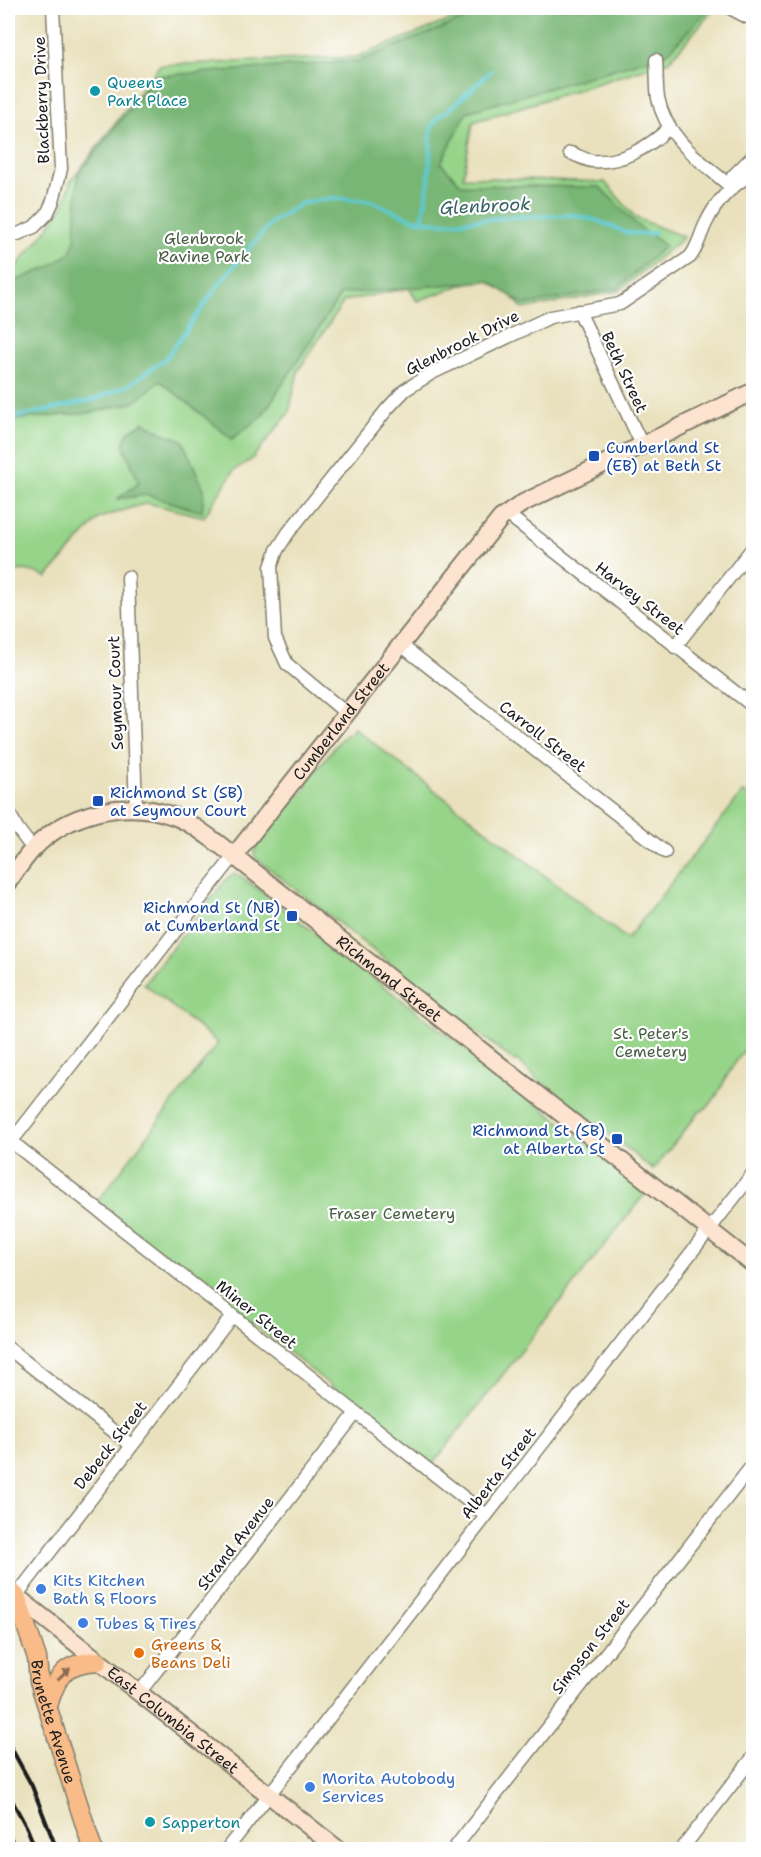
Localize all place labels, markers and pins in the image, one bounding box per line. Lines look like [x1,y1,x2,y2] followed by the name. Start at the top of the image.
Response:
[107,72,188,111] place label: Queens Park Place
[88,84,102,98] marker: Queens Park Place
[606,437,721,476] place label: Cumberland St (EB) at Beth St
[587,449,601,463] marker: Cumberland St (EB) at Beth St
[110,782,247,821] place label: Richmond St (SB) at Seymour Court
[91,794,105,808] marker: Richmond St (SB) at Seymour Court
[143,897,280,936] place label: Richmond St (NB) at Cumberland St
[285,909,299,923] marker: Richmond St (NB) at Cumberland St
[472,1120,605,1159] place label: Richmond St (SB) at Alberta St
[610,1132,624,1146] marker: Richmond St (SB) at Alberta St
[53,1570,157,1609] place label: Kits Kitchen Bath & Floors
[34,1582,48,1596] marker: Kits Kitchen Bath & Floors
[95,1613,197,1634] place label: Tubes & Tires
[76,1616,90,1630] marker: Tubes & Tires
[151,1634,231,1673] place label: Greens & Beans Deli
[132,1646,146,1660] marker: Greens & Beans Deli
[322,1768,455,1807] place label: Morita Autobody Services
[303,1780,317,1794] marker: Morita Autobody Services
[162,1812,241,1833] place label: Sapperton
[143,1815,157,1829] marker: Sapperton

